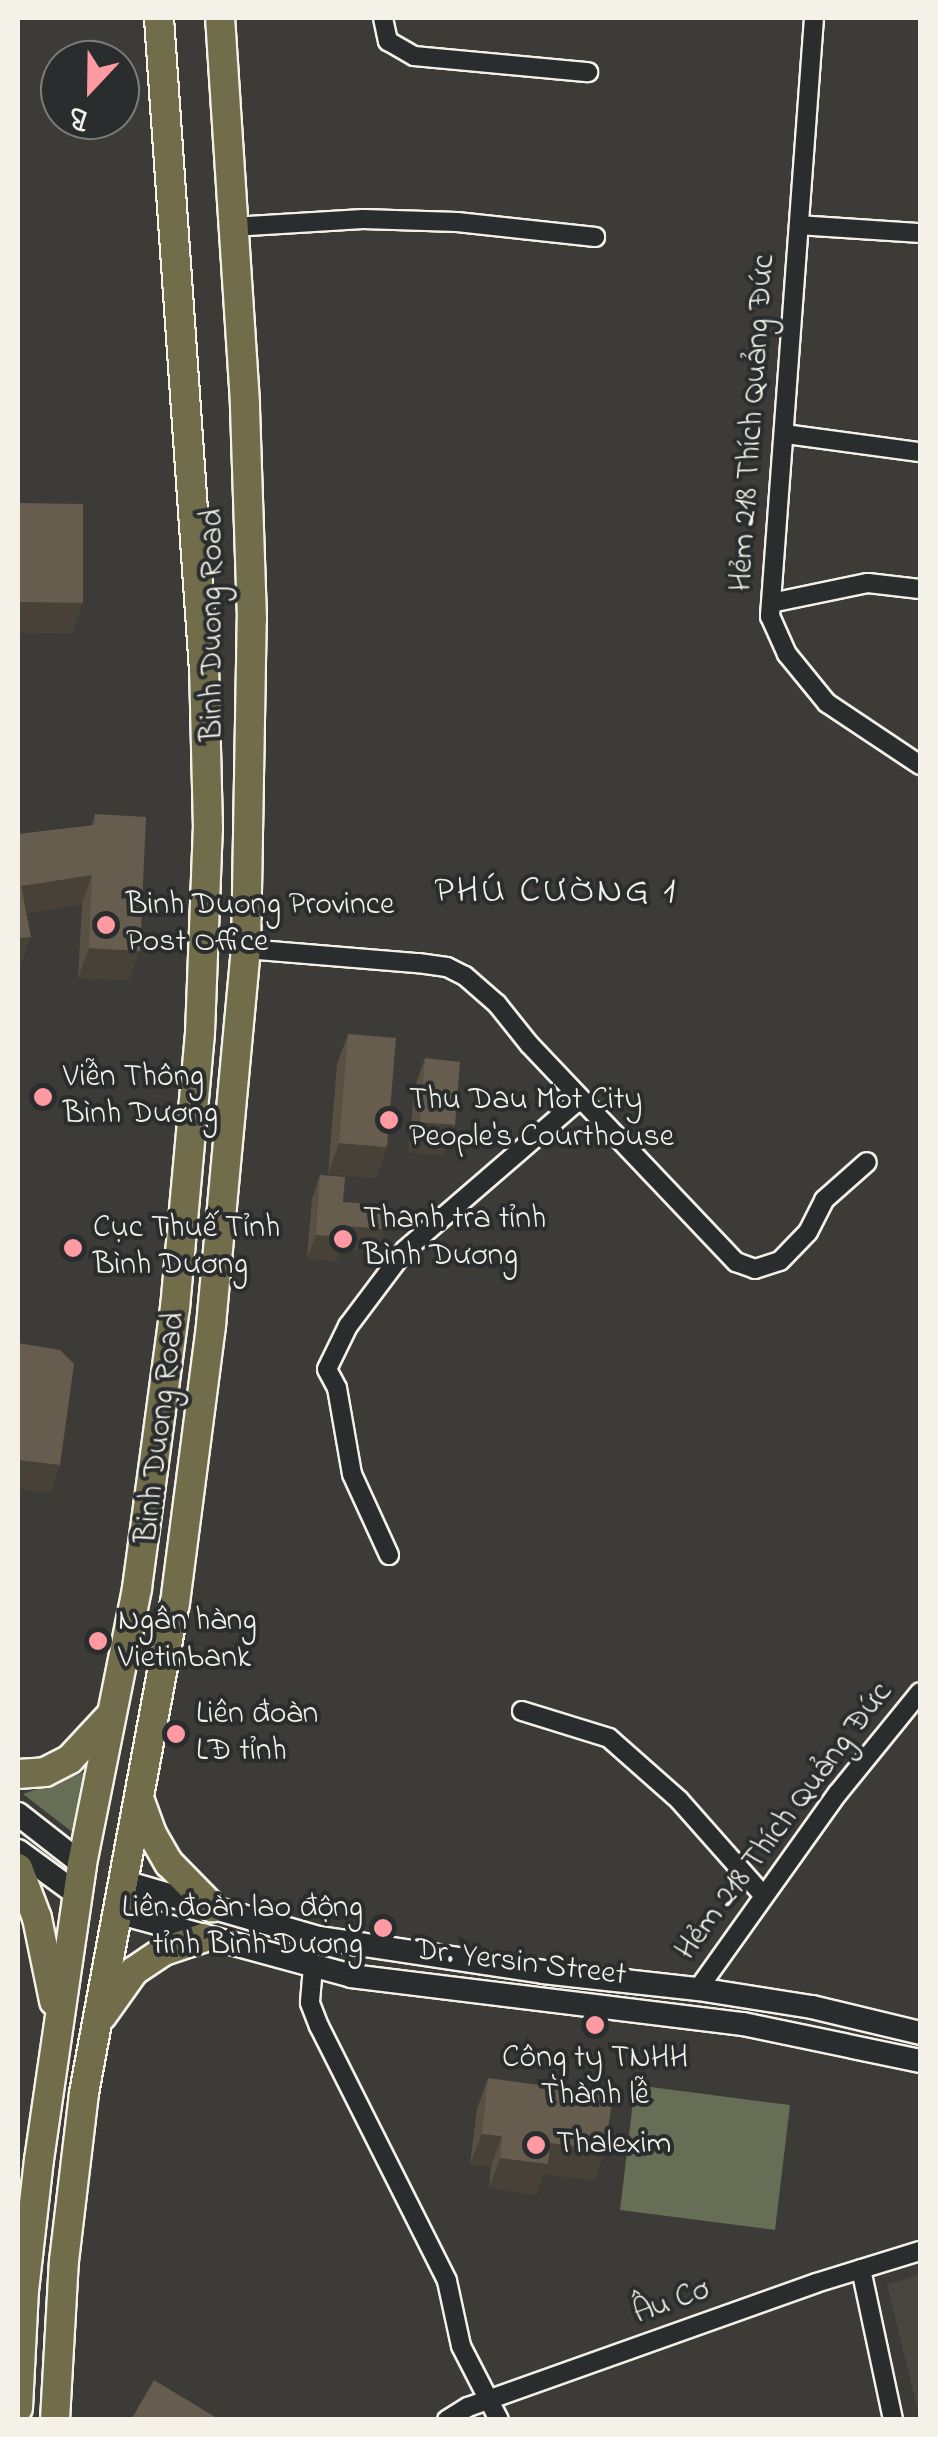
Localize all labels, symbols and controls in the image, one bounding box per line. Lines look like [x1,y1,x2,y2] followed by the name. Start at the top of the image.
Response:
[40,40,140,140] north arrow
[63,94,96,139] text: B
[723,253,785,593] street label: Hẻm 218 Thích Quảng Đức
[195,509,233,741] street label: Binh Duong Road
[434,870,678,916] district label: PHÚ CƯỜNG 1
[126,888,394,963] place label: Binh Duong Province Post Office
[95,914,117,936] marker: Binh Duong Province Post Office
[63,1060,218,1135] place label: Viễn Thông Bình Dương
[409,1083,674,1158] place label: Thu Dau Mot City People's Courthouse
[32,1086,54,1108] marker: Viễn Thông Bình Dương
[378,1109,400,1131] marker: Thu Dau Mot City People's Courthouse
[363,1202,546,1277] place label: Thanh tra tỉnh Bình Dương
[93,1211,280,1286] place label: Cục Thuế Tỉnh Bình Dương
[332,1228,354,1250] marker: Thanh tra tỉnh Bình Dương
[62,1237,84,1259] marker: Cục Thuế Tỉnh Bình Dương
[129,1310,195,1546] street label: Binh Duong Road
[118,1604,257,1679] place label: Ngân hàng Vietinbank
[87,1630,109,1652] marker: Ngân hàng Vietinbank
[668,1676,902,1968] street label: Hẻm 218 Thích Quảng Đức
[196,1697,318,1772] place label: Liên đoàn LĐ tỉnh
[165,1723,187,1745] marker: Liên đoàn LĐ tỉnh
[122,1891,363,1966] place label: Liên đoàn lao động tỉnh Bình Dương
[372,1917,394,1939] marker: Liên đoàn lao động tỉnh Bình Dương
[412,1932,628,1996] street label: Dr. Yersin Street
[584,2014,606,2036] marker: Công ty TNHH Thành lễ
[502,2041,688,2116] place label: Công ty TNHH Thành lễ
[556,2126,671,2164] place label: Thalexim
[525,2134,547,2156] marker: Thalexim
[629,2272,715,2334] street label: Âu Cơ

